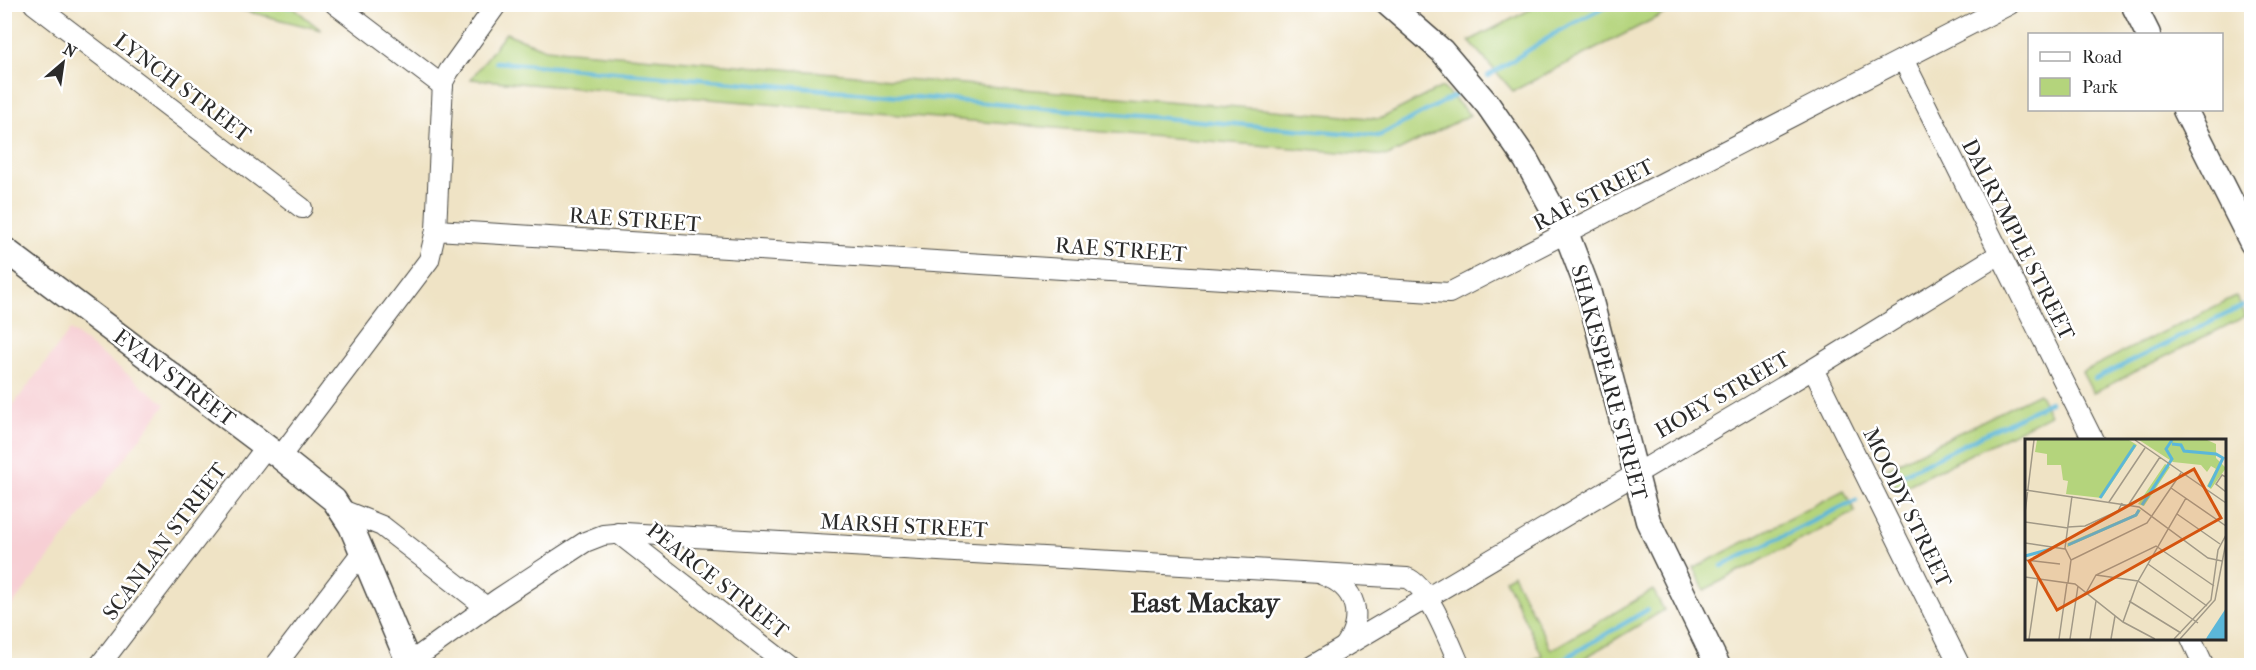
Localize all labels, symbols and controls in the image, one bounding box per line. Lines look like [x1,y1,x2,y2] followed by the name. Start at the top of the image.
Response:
[109,28,257,148] street label: LYNCH STREET
[33,33,93,93] north arrow
[2028,33,2223,111] legend
[60,39,81,62] text: N
[2082,47,2122,68] text: Road
[2082,77,2119,98] text: Park
[1956,135,2081,345] street label: DALRYMPLE STREET
[1529,153,1659,236] street label: RAE STREET
[568,202,703,238] street label: RAE STREET
[1054,232,1189,268] street label: RAE STREET
[1565,262,1653,504] street label: SHAKESPEARE STREET
[108,323,241,433] street label: EVAN STREET
[1651,345,1796,444] street label: HOEY STREET
[1857,423,1957,592] street label: MOODY STREET
[2025,439,2226,640] inset map
[97,457,233,625] street label: SCANLAN STREET
[820,509,990,543] street label: MARSH STREET
[641,517,794,645] street label: PEARCE STREET
[1131,586,1282,619] district label: East Mackay

